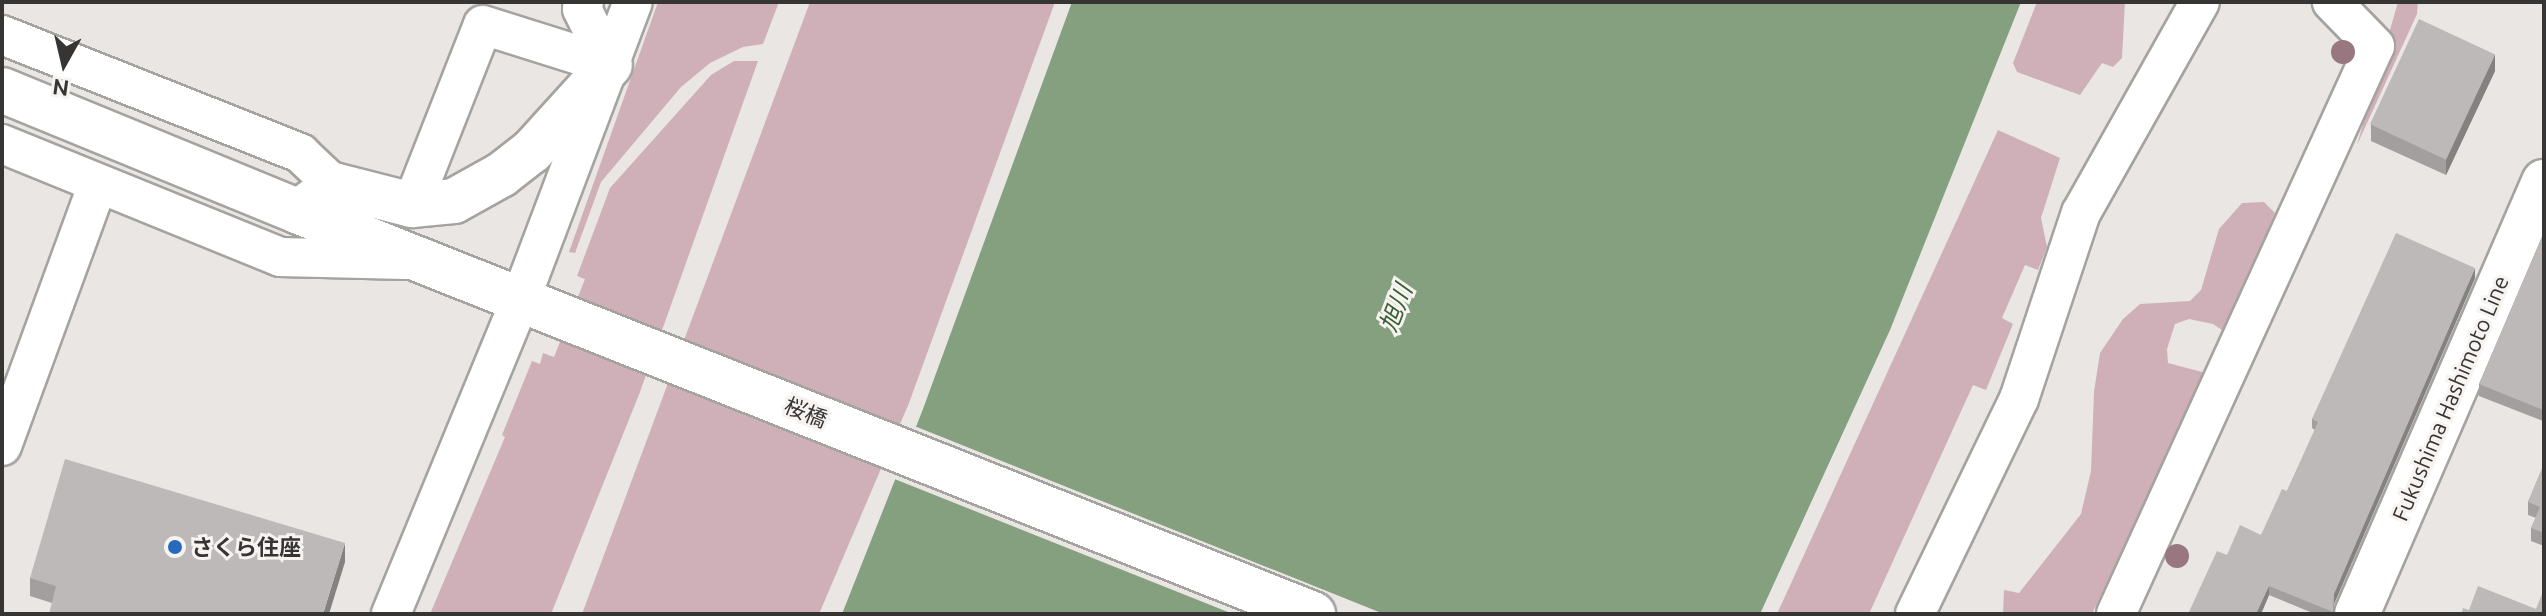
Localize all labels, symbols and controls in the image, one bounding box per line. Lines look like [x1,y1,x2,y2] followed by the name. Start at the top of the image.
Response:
[24,24,104,104] north arrow
[51,75,70,102] text: N
[2386,271,2514,525] street label: Fukushima Hashimoto Line
[1374,280,1418,336] water label: 旭川
[781,392,831,432] street label: 桜橋
[191,534,301,560] place label: さくら住座
[166,538,184,556] marker: さくら住座

